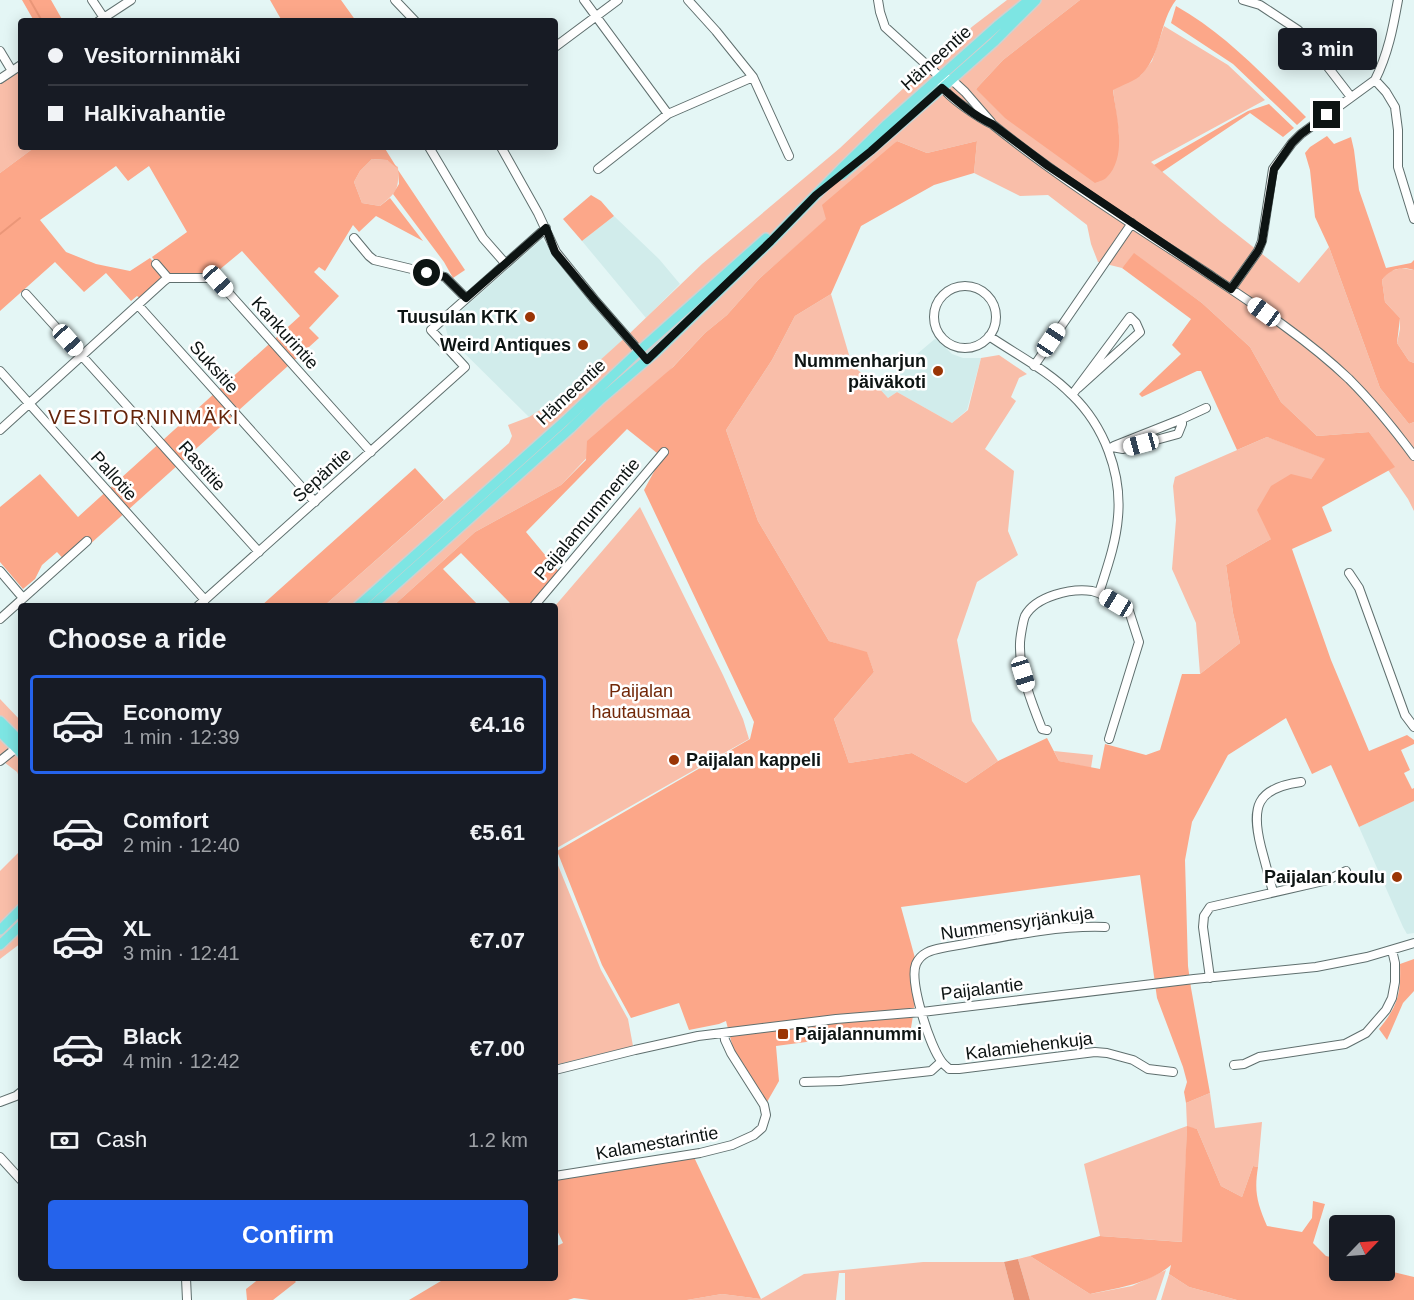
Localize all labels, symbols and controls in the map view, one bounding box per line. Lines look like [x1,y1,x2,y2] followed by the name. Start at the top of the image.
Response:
[897,21,975,95] street label: Hämeentie
[1278,28,1376,70] callout: 3 min
[1301,38,1354,60] text: 3 min
[84,43,241,68] text: Vesitorninmäki
[84,101,226,126] text: Halkivahantie
[1313,101,1340,128] route end
[413,259,440,286] route start
[199,262,237,300] car
[247,293,323,373] street label: Kankurintie
[1244,294,1284,330] car
[397,307,518,327] place label: Tuusulan KTK
[523,310,537,324] marker: Tuusulan KTK
[1033,320,1069,360] car
[49,321,87,359] car
[440,335,571,355] place label: Weird Antiques
[185,337,243,397] street label: Suksitie
[576,338,590,352] marker: Weird Antiques
[794,351,926,392] place label: Nummenharjun päiväkoti
[532,355,610,429] street label: Hämeentie
[931,364,945,378] marker: Nummenharjun päiväkoti
[48,406,240,428] district label: VESITORNINMÄKI
[1121,431,1161,457] car
[174,437,230,495] street label: Rastitie
[289,444,355,506] street label: Sepäntie
[87,447,141,505] street label: Pallotie
[530,454,644,584] street label: Paijalannummentie
[1096,586,1136,620] car
[48,624,227,654] text: Choose a ride
[1009,654,1037,694] car
[591,681,692,722] park label: Paijalan hautausmaa
[51,698,105,752] icon: car
[123,700,222,725] text: Economy
[470,712,525,737] text: €4.16
[123,726,240,748] text: 1 min · 12:39
[686,750,821,770] place label: Paijalan kappeli
[667,753,681,767] marker: Paijalan kappeli
[51,806,105,860] icon: car
[123,808,209,833] text: Comfort
[470,820,525,845] text: €5.61
[123,834,240,856] text: 2 min · 12:40
[1264,867,1385,887] place label: Paijalan koulu
[1390,870,1404,884] marker: Paijalan koulu
[939,902,1096,944] street label: Nummensyrjänkuja
[51,914,105,968] icon: car
[123,916,151,941] text: XL
[470,928,525,953] text: €7.07
[123,942,240,964] text: 3 min · 12:41
[940,974,1024,1004] street label: Paijalantie
[51,1022,105,1076] icon: car
[123,1024,182,1049] text: Black
[795,1024,922,1044] place label: Paijalannummi
[776,1027,790,1041] marker: Paijalannummi
[964,1028,1095,1064] street label: Kalamiehenkuja
[470,1036,525,1061] text: €7.00
[123,1050,240,1072] text: 4 min · 12:42
[594,1122,720,1164] street label: Kalamestarintie
[48,1124,81,1157] icon: cash
[96,1127,147,1152] text: Cash
[468,1129,528,1151] text: 1.2 km
[48,1200,528,1269] button: Confirm
[1329,1215,1395,1281] north arrow
[1329,1215,1395,1281] map controls

